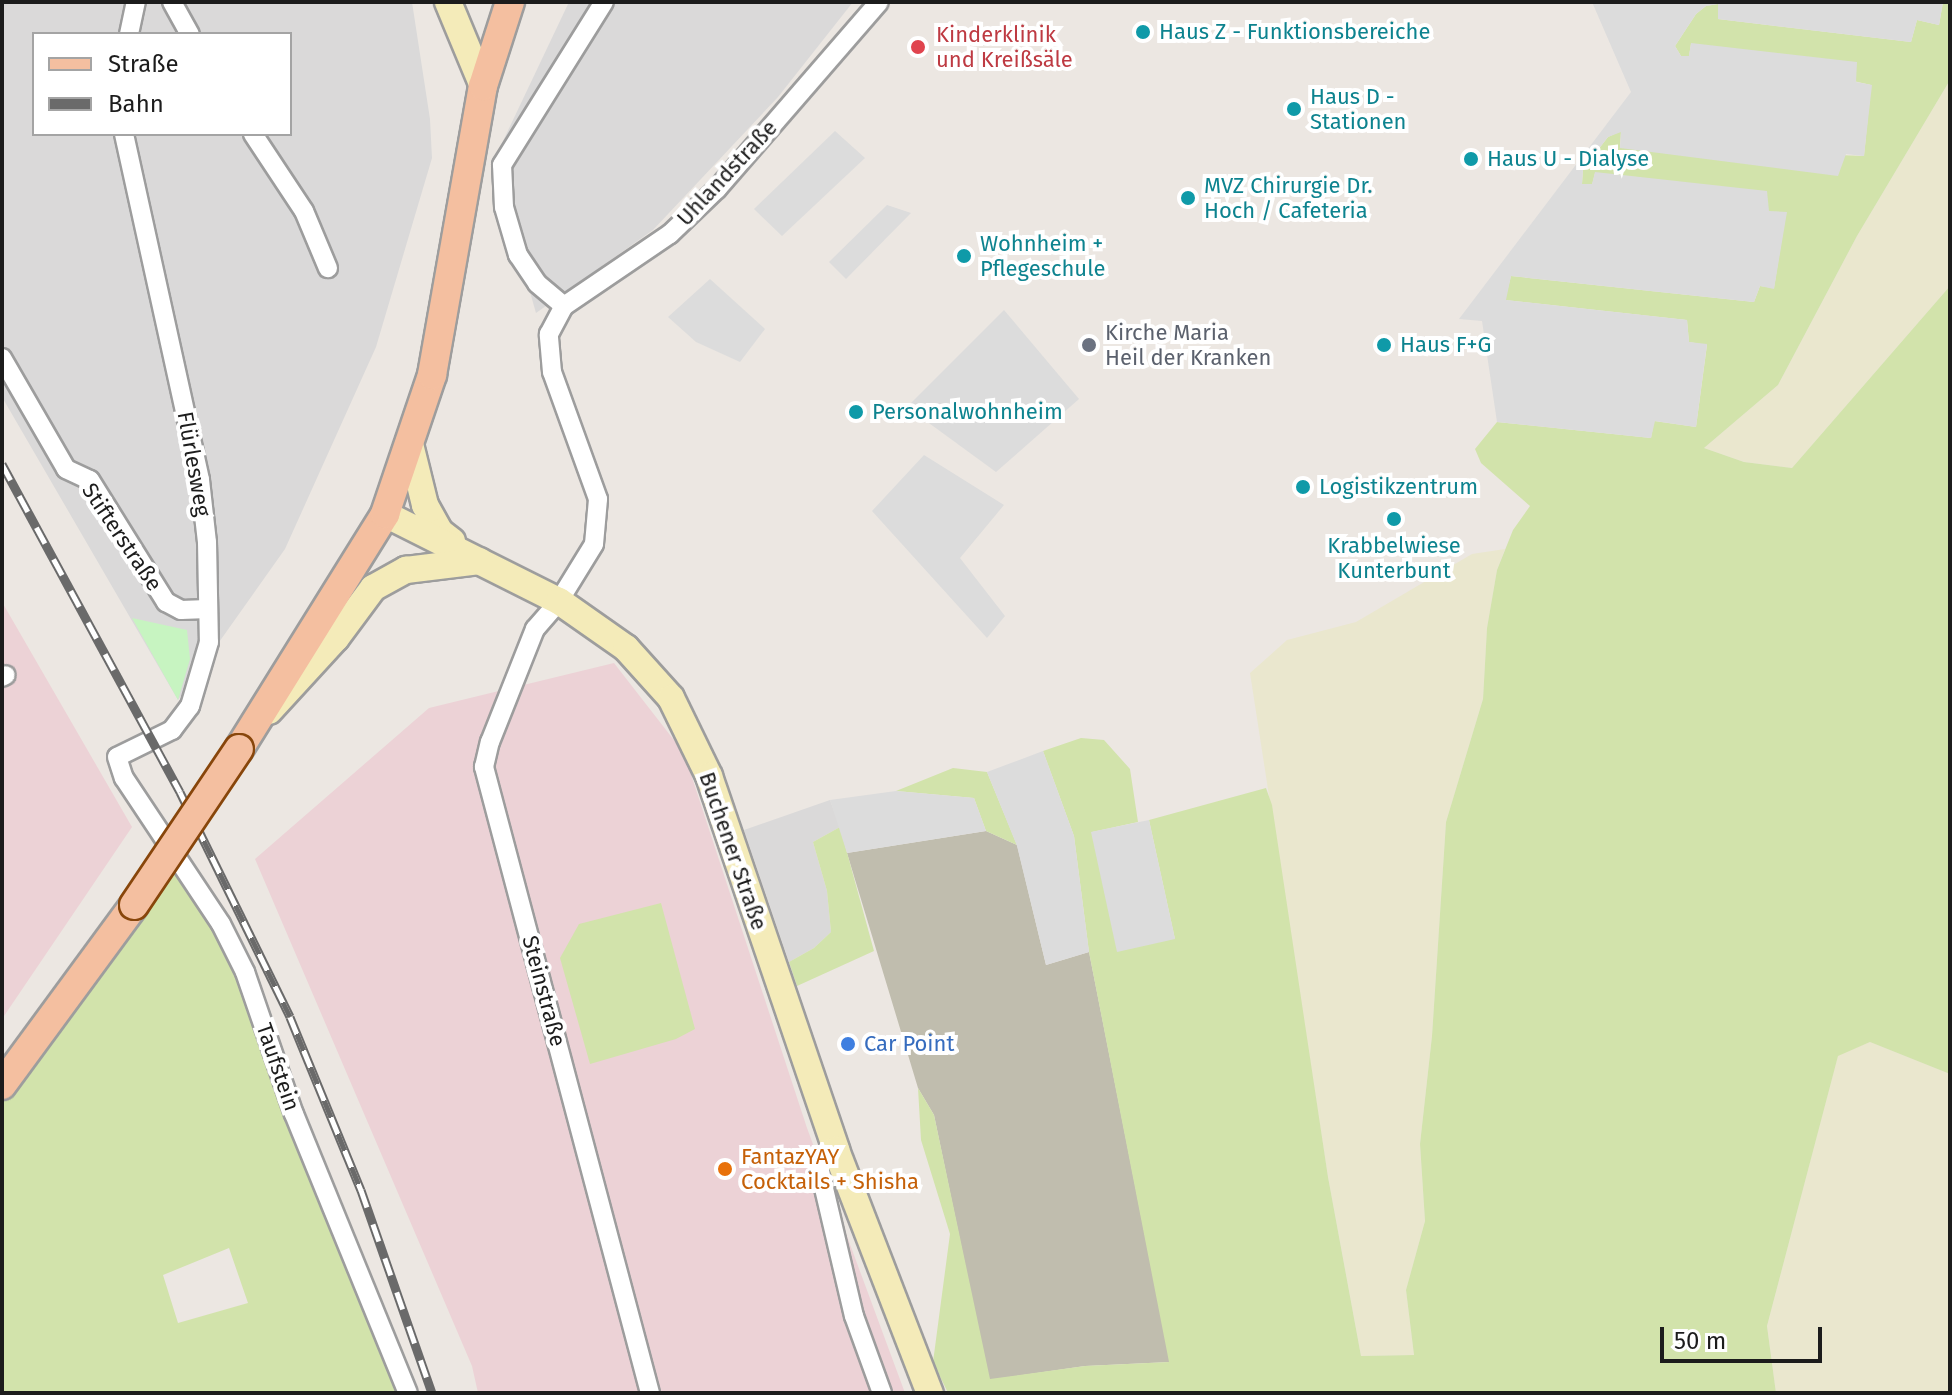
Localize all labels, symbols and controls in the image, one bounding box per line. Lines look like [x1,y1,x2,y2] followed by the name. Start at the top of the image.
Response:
[1159,19,1430,45] place label: Haus Z - Funktionsbereiche
[936,21,1073,72] place label: Kinderklinik und Kreißsäle
[1134,23,1152,41] marker: Haus Z - Funktionsbereiche
[32,32,292,136] legend
[907,36,929,58] marker: Kinderklinik und Kreißsäle
[108,50,179,78] text: Straße
[1310,83,1407,134] place label: Haus D - Stationen
[108,90,164,118] text: Bahn
[1285,100,1303,118] marker: Haus D - Stationen
[671,115,783,231] street label: Uhlandstraße
[1487,146,1649,172] place label: Haus U - Dialyse
[1462,150,1480,168] marker: Haus U - Dialyse
[1204,172,1372,224] place label: MVZ Chirurgie Dr. Hoch / Cafeteria
[1179,189,1197,207] marker: MVZ Chirurgie Dr. Hoch / Cafeteria
[980,230,1105,282] place label: Wohnheim + Pflegeschule
[955,247,973,265] marker: Wohnheim + Pflegeschule
[1105,319,1271,370] place label: Kirche Maria Heil der Kranken
[1400,332,1491,358] place label: Haus F+G
[1080,336,1098,354] marker: Kirche Maria Heil der Kranken
[1375,336,1393,354] marker: Haus F+G
[872,399,1063,425] place label: Personalwohnheim
[847,403,865,421] marker: Personalwohnheim
[172,410,216,518] street label: Flürlesweg
[1319,474,1478,500] place label: Logistikzentrum
[76,478,168,596] street label: Stifterstraße
[1294,478,1312,496] marker: Logistikzentrum
[1385,510,1403,528] marker: Krabbelwiese Kunterbunt
[1327,532,1461,584] place label: Krabbelwiese Kunterbunt
[694,768,772,934] street label: Buchener Straße
[517,933,571,1049] street label: Steinstraße
[251,1020,305,1114] street label: Taufstein
[864,1031,954,1057] place label: Car Point
[839,1035,857,1053] marker: Car Point
[741,1143,919,1194] place label: FantazYAY Cocktails + Shisha
[716,1160,734,1178] marker: FantazYAY Cocktails + Shisha
[1664,1311,1826,1361] scale bar
[1674,1327,1726,1355] text: 50 m

